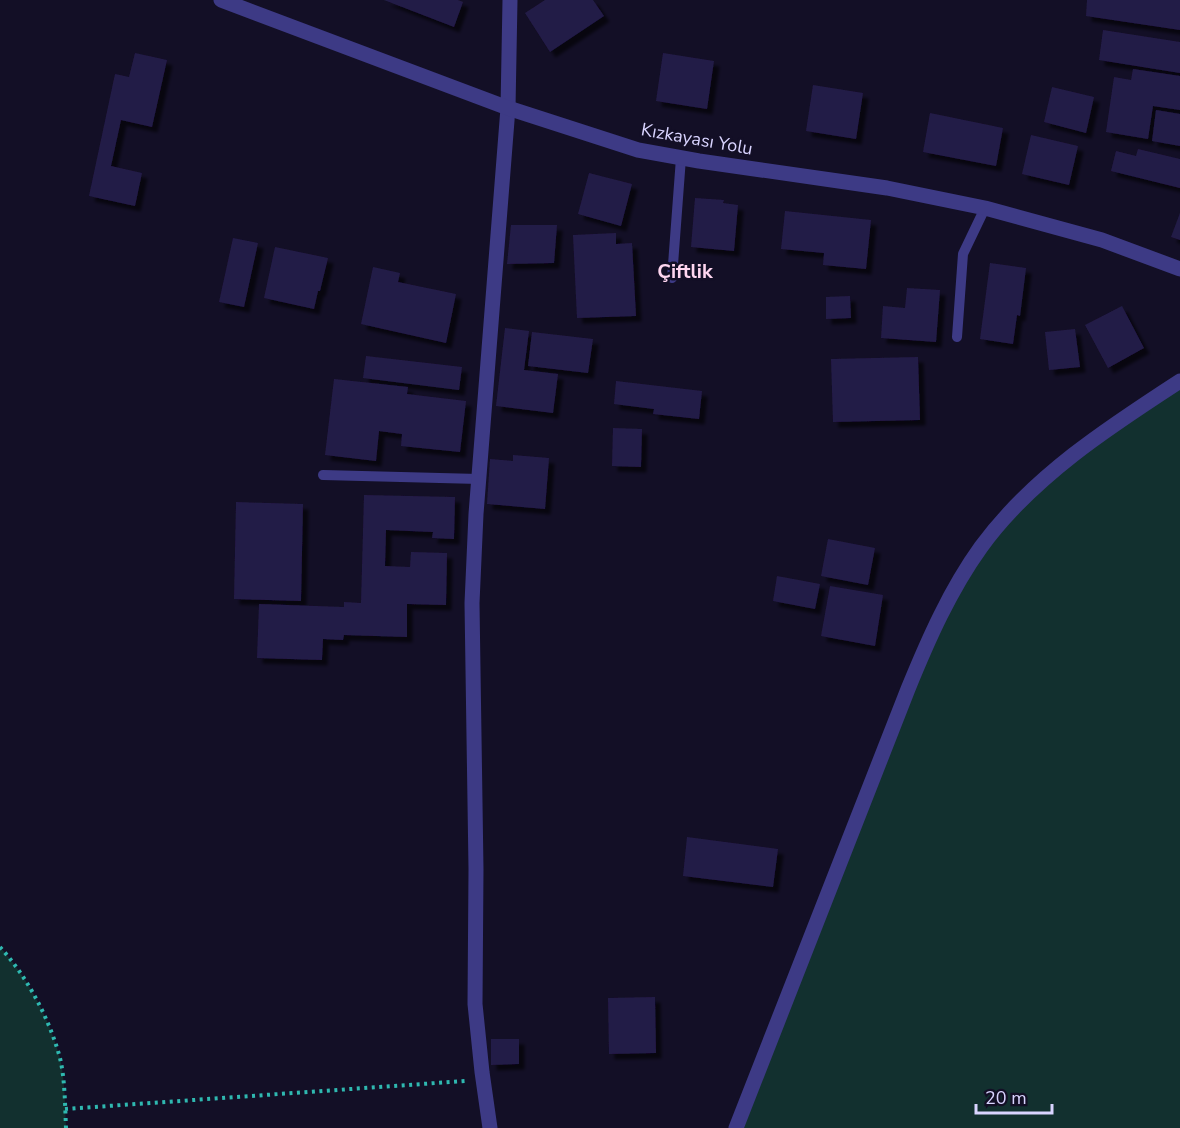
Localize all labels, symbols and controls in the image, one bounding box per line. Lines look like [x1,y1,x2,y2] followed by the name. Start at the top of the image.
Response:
[639,117,755,161] street label: Kızkayası Yolu
[657,258,714,285] district label: Çiftlik
[976,1077,1052,1115] scale bar
[985,1086,1027,1110] text: 20 m

